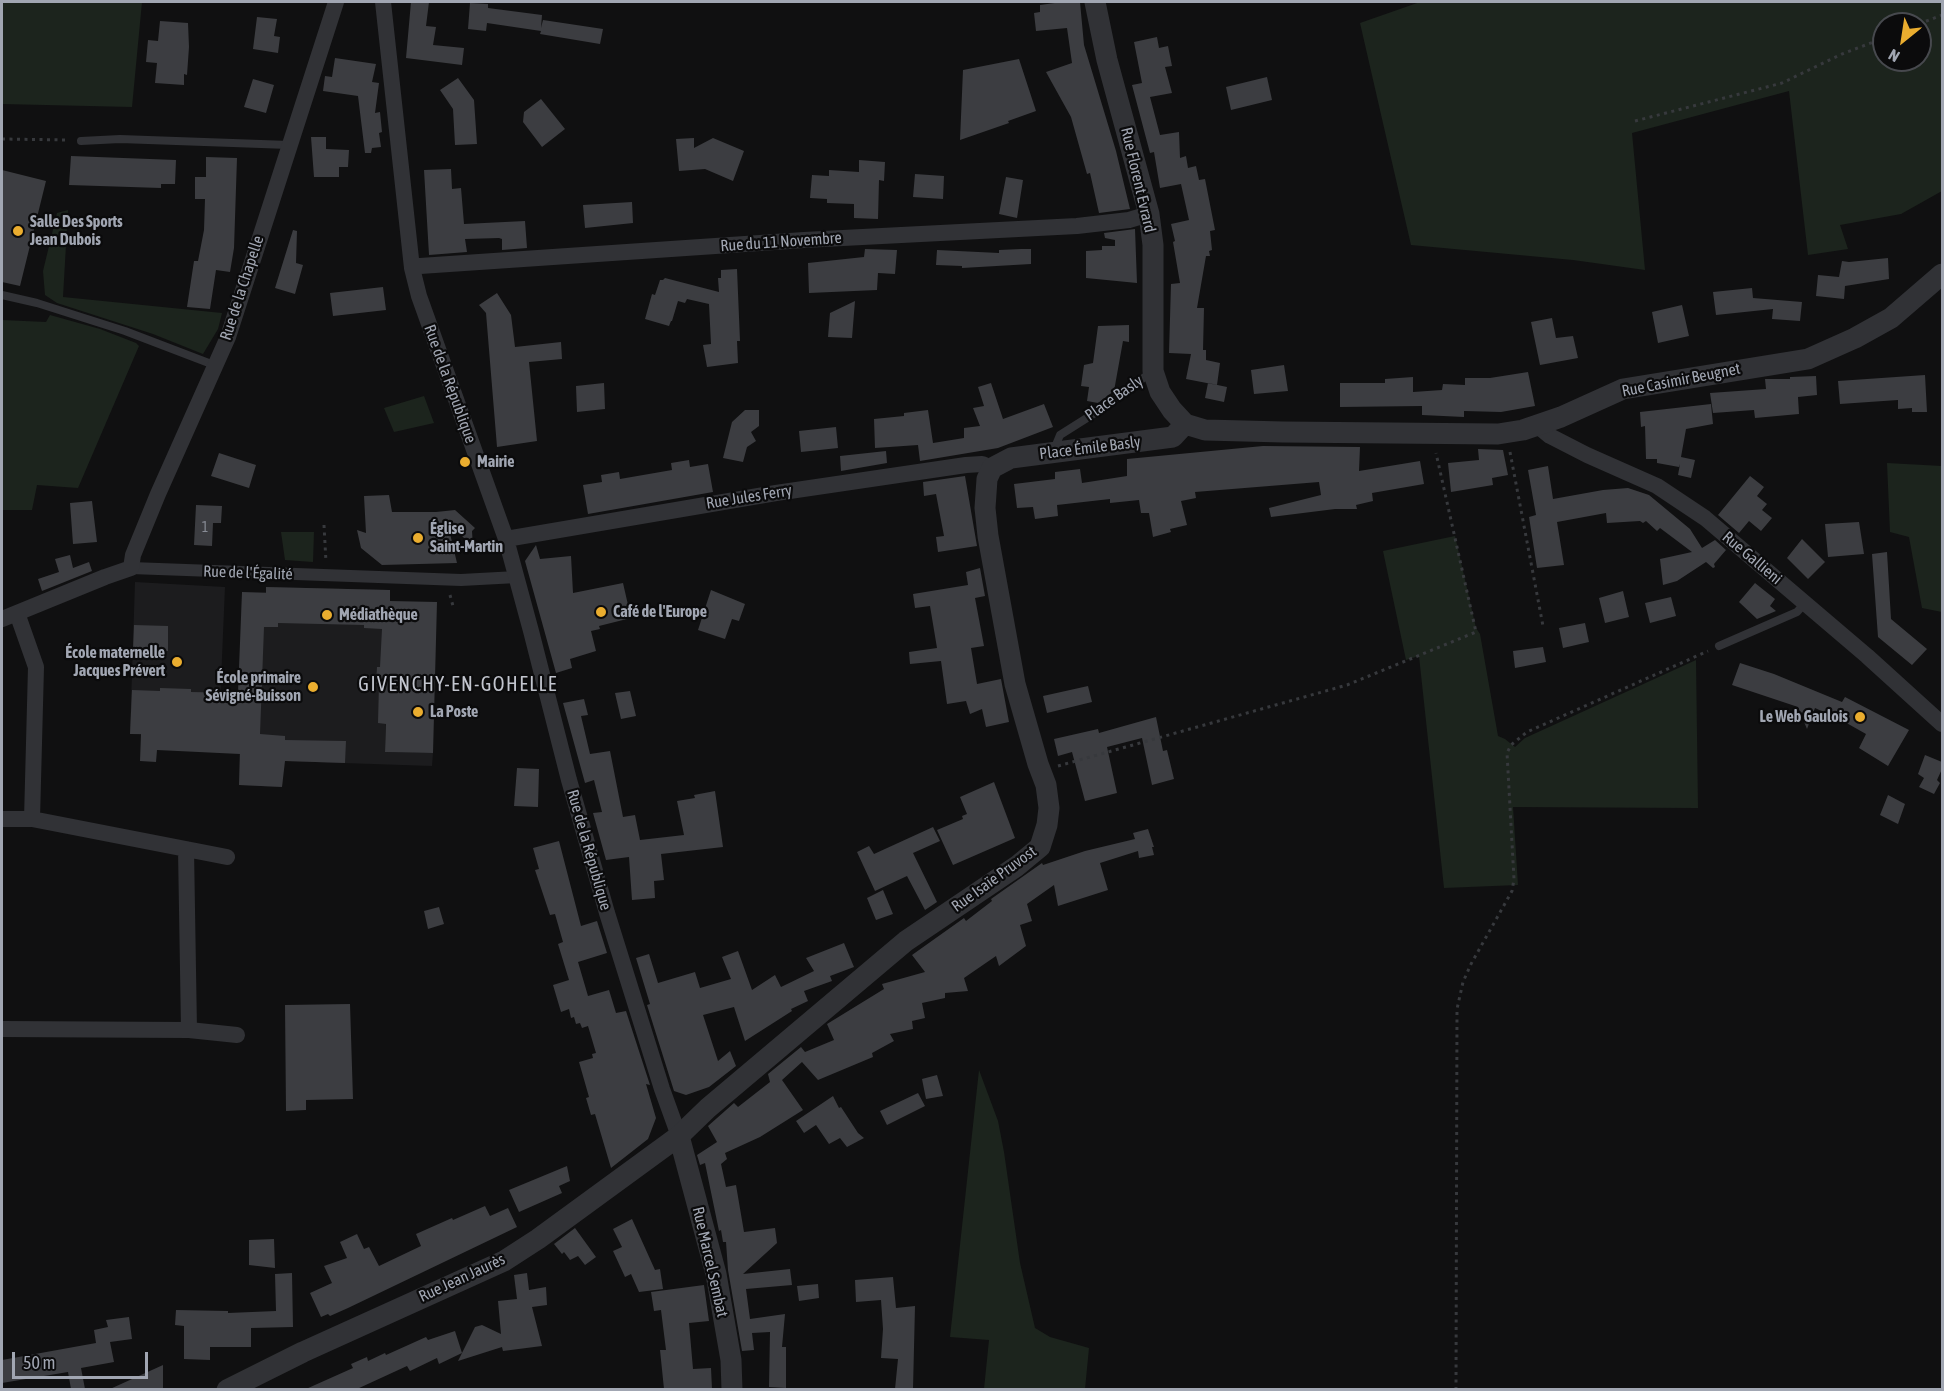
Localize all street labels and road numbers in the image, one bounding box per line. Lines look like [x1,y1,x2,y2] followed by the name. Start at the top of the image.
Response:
[1117,126,1159,234] street label: Rue Florent Evrard
[720,228,842,256] street label: Rue du 11 Novembre
[216,233,268,343] street label: Rue de la Chapelle
[420,322,480,446] street label: Rue de la République
[1620,359,1742,401] street label: Rue Casimir Beugnet
[1081,371,1147,425] street label: Place Basly
[1038,432,1142,464] street label: Place Émile Basly
[705,481,793,513] street label: Rue Jules Ferry
[1718,528,1786,588] street label: Rue Gallieni
[203,562,293,584] street label: Rue de l'Égalité
[563,787,615,913] street label: Rue de la République
[948,842,1040,916] street label: Rue Isaïe Pruvost
[688,1205,732,1319] street label: Rue Marcel Sembat
[416,1250,508,1306] street label: Rue Jean Jaurès

